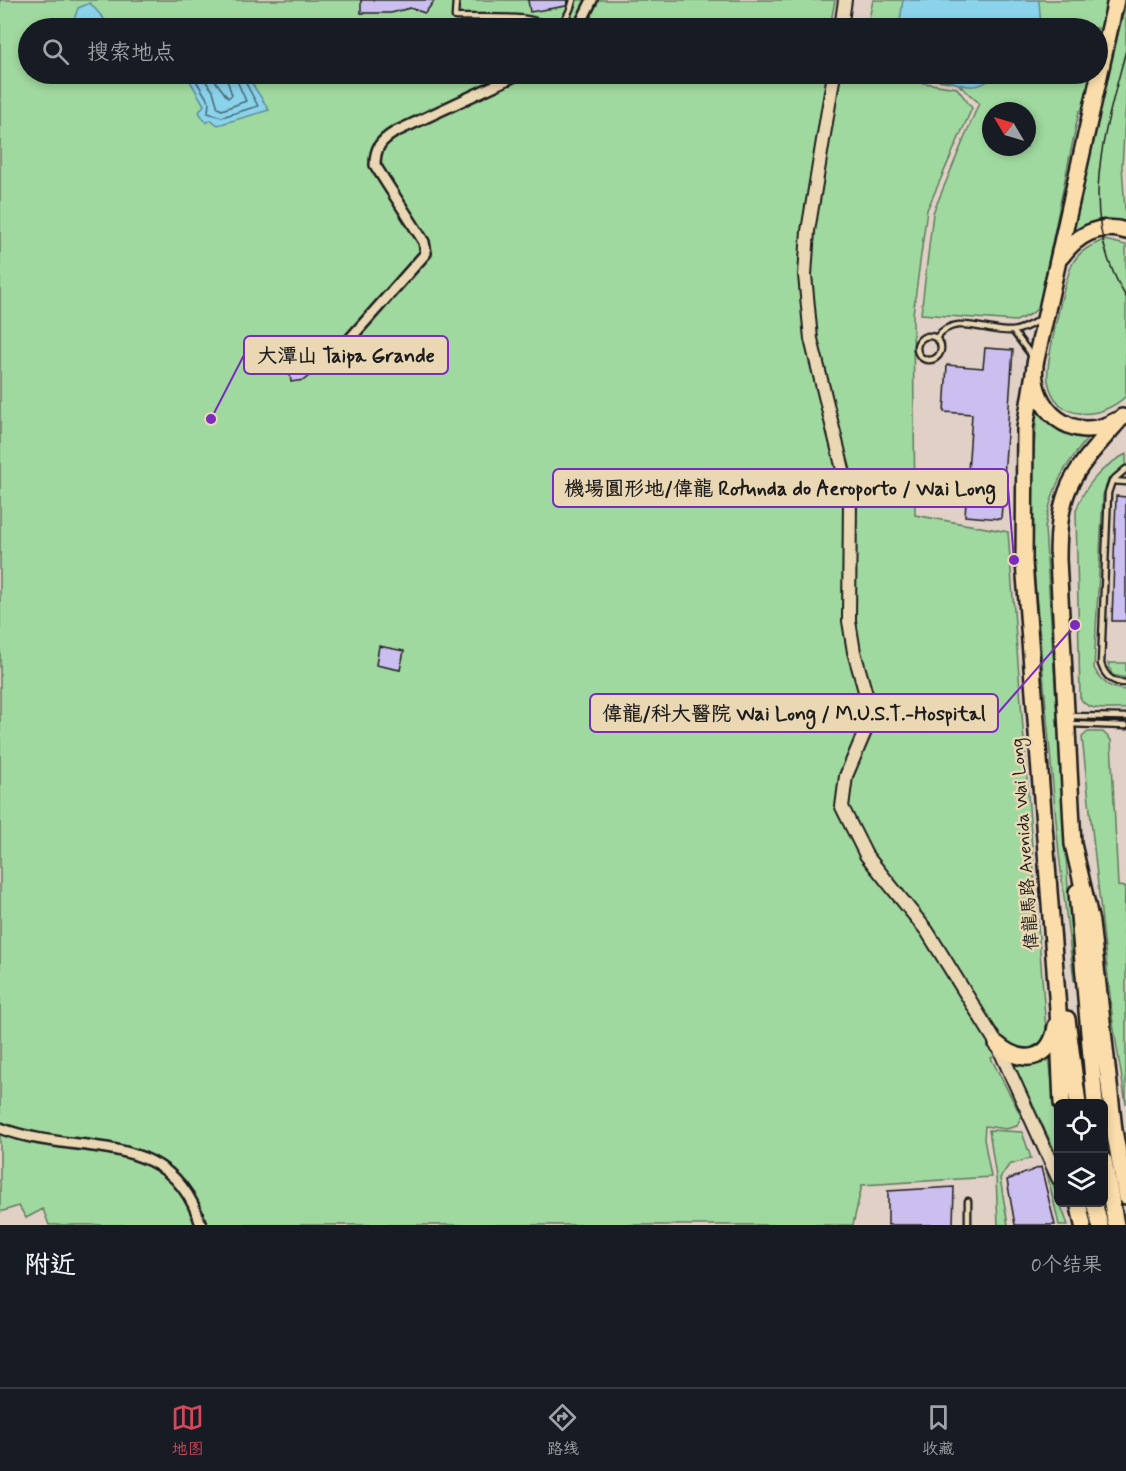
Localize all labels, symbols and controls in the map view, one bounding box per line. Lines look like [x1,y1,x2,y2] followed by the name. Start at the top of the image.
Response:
[18,18,1108,84] search box
[39,35,72,68] icon: search
[87,39,175,67] text: 搜索地点
[982,102,1036,156] north arrow
[244,336,448,374] callout: 大潭山 Taipa Grande
[257,343,435,370] text: 大潭山 Taipa Grande
[553,469,1008,507] callout: 機場圓形地/偉龍 Rotunda do Aeroporto / Wai Long
[564,476,996,505] text: 機場圓形地/偉龍 Rotunda do Aeroporto / Wai Long
[590,694,998,732] callout: 偉龍/科大醫院 Wai Long / M.U.S.T.-Hospital
[602,701,986,730] text: 偉龍/科大醫院 Wai Long / M.U.S.T.-Hospital
[1006,737,1045,951] street label: 偉龍馬路 Avenida Wai Long
[1054,1099,1108,1207] map controls
[1054,1099,1108,1153] button: locate
[1054,1153,1108,1207] button: layers
[24,1249,76,1283] text: 附近
[1031,1252,1102,1279] text: 0个结果
[171,1401,204,1460] tab: 地图
[546,1401,579,1460] tab: 路线
[922,1401,955,1460] tab: 收藏

